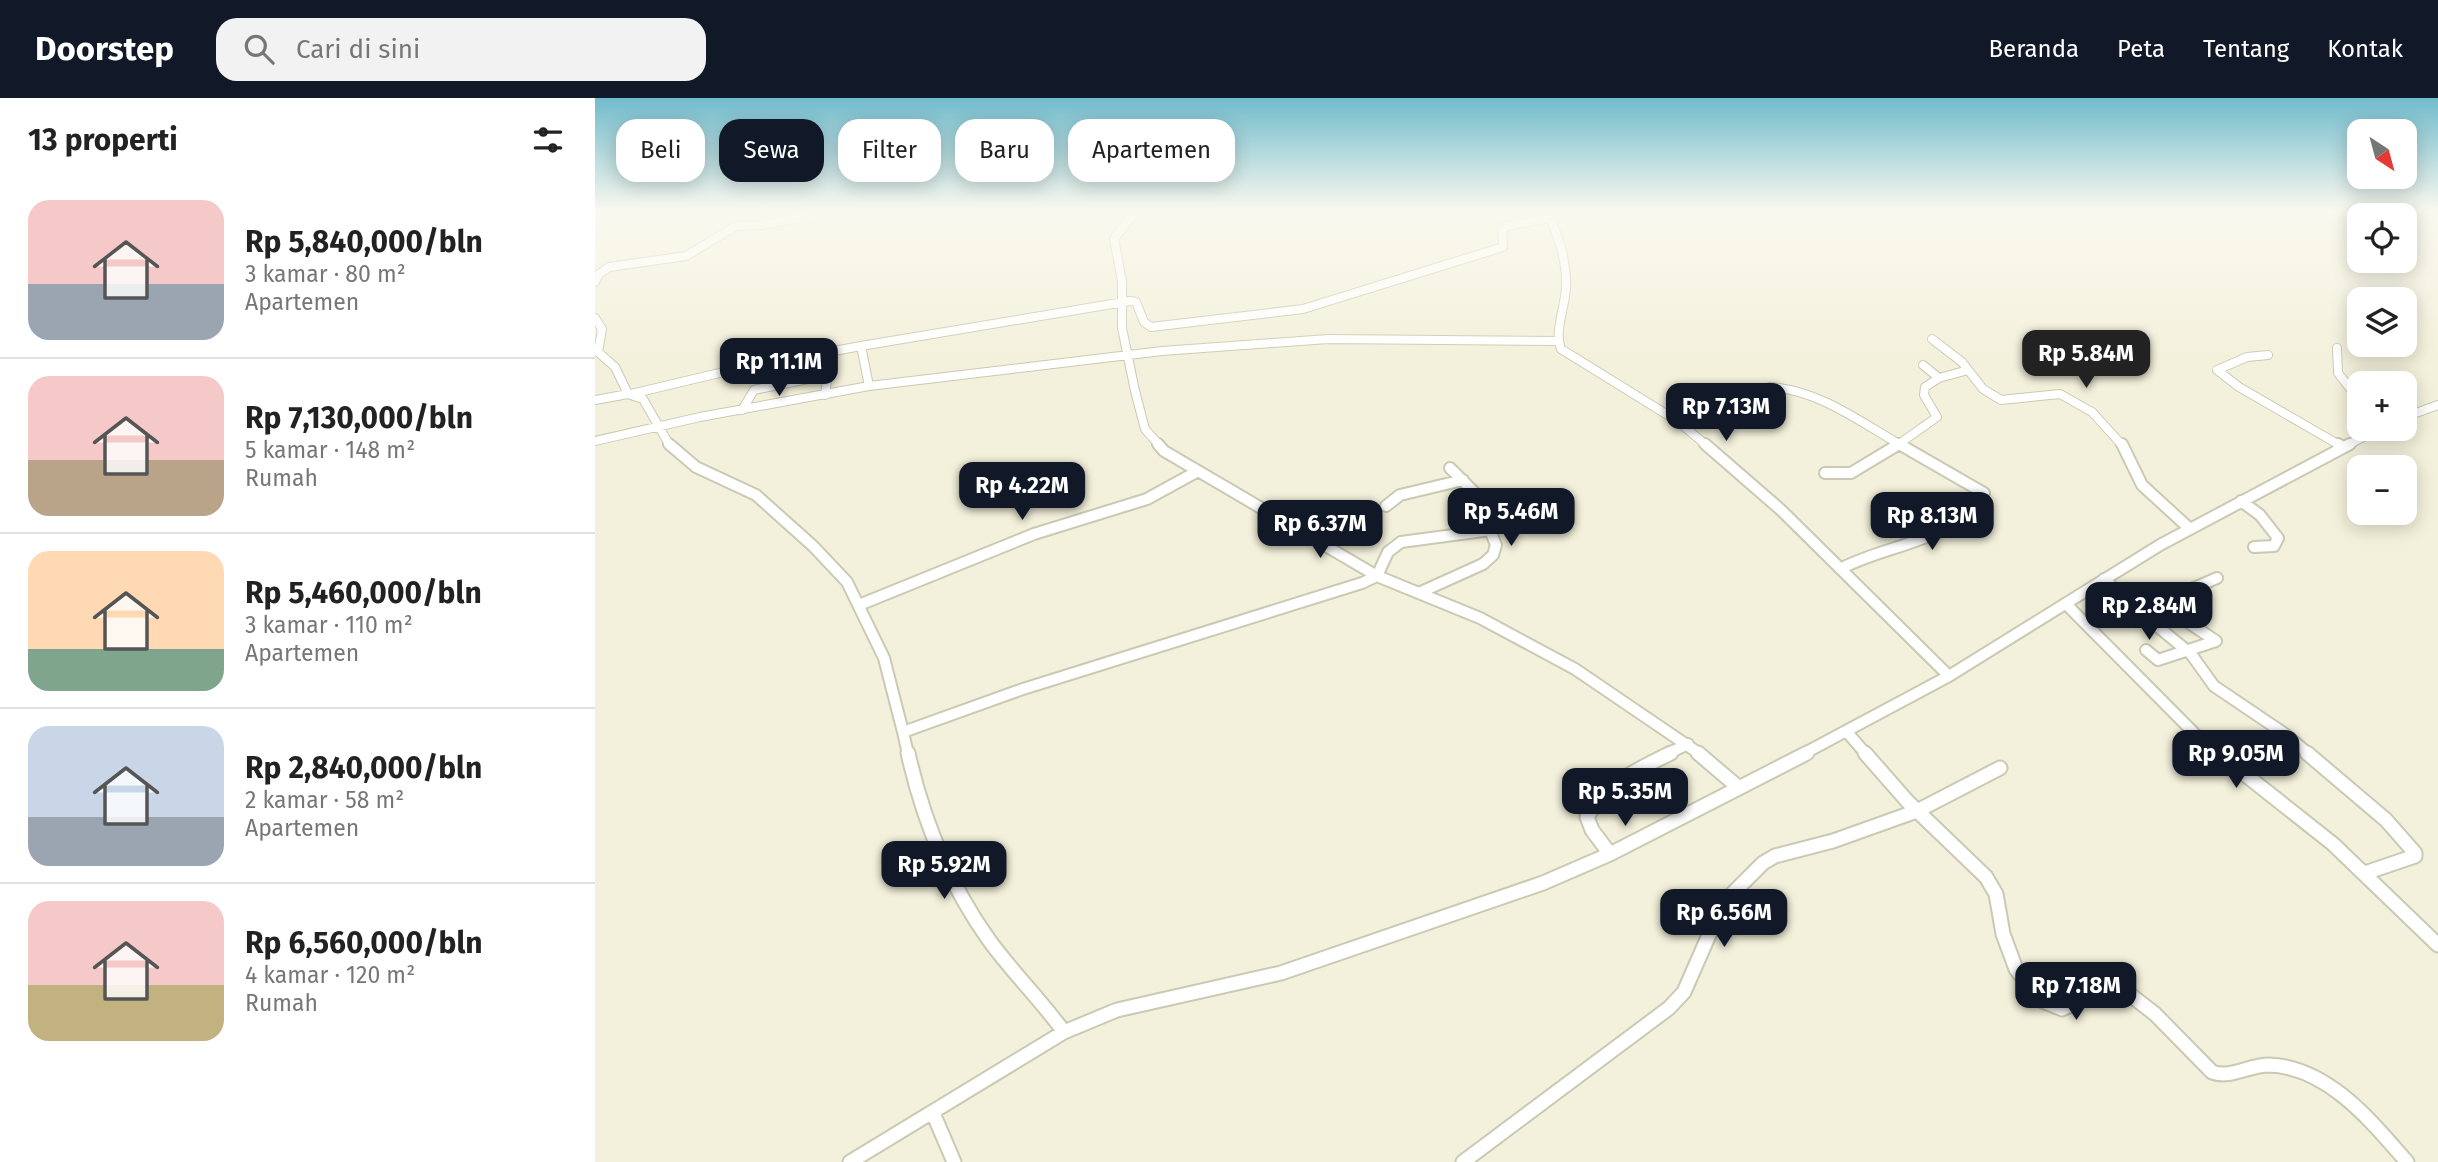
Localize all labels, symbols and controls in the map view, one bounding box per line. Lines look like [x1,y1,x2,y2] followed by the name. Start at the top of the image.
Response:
[216,18,706,81] search box
[35,29,174,69] text: Doorstep
[240,30,278,68] icon: search
[296,34,420,65] text: Cari di sini
[1988,35,2079,63] text: Beranda
[2117,35,2165,63] text: Peta
[2203,35,2289,63] text: Tentang
[2327,35,2403,63] text: Kontak
[616,119,705,182] chip: Beli
[719,119,824,182] chip: Sewa
[838,119,941,182] chip: Filter
[955,119,1054,182] chip: Baru
[1068,119,1235,182] chip: Apartemen
[2347,119,2417,189] north arrow
[2347,119,2417,525] map controls
[529,121,567,159] icon: filters
[28,122,178,158] text: 13 properti
[2347,203,2417,273] button: locate
[245,224,483,260] text: Rp 5,840,000/bln
[84,228,168,312] icon: home
[245,260,406,288] text: 3 kamar · 80 m²
[2347,287,2417,357] button: layers
[245,288,359,316] text: Apartemen
[2014,330,2158,390] pin: Rp 5.84M
[707,338,851,398] pin: Rp 11.1M
[2038,339,2134,367] text: Rp 5.84M
[736,347,822,375] text: Rp 11.1M
[2347,371,2417,441] button: +
[1654,384,1798,443] pin: Rp 7.13M
[1682,392,1770,420] text: Rp 7.13M
[245,400,473,436] text: Rp 7,130,000/bln
[84,404,168,488] icon: home
[245,436,415,464] text: 5 kamar · 148 m²
[2347,455,2417,525] button: −
[950,462,1094,522] pin: Rp 4.22M
[245,464,318,492] text: Rumah
[975,471,1069,499] text: Rp 4.22M
[1439,489,1583,548] pin: Rp 5.46M
[1860,492,2004,552] pin: Rp 8.13M
[1464,497,1558,525] text: Rp 5.46M
[1248,500,1392,560] pin: Rp 6.37M
[1887,501,1977,529] text: Rp 8.13M
[1274,509,1366,537] text: Rp 6.37M
[245,575,482,611] text: Rp 5,460,000/bln
[84,579,168,663] icon: home
[2077,582,2221,642] pin: Rp 2.84M
[2101,591,2197,619] text: Rp 2.84M
[245,611,413,639] text: 3 kamar · 110 m²
[245,639,359,667] text: Apartemen
[2164,730,2308,790] pin: Rp 9.05M
[2188,739,2284,767] text: Rp 9.05M
[245,750,482,786] text: Rp 2,840,000/bln
[84,754,168,838] icon: home
[1553,768,1697,828] pin: Rp 5.35M
[1578,777,1672,805] text: Rp 5.35M
[245,786,404,814] text: 2 kamar · 58 m²
[245,814,359,842] text: Apartemen
[872,842,1016,901] pin: Rp 5.92M
[897,850,991,878] text: Rp 5.92M
[1652,890,1796,949] pin: Rp 6.56M
[1676,898,1772,926] text: Rp 6.56M
[245,925,483,961] text: Rp 6,560,000/bln
[84,929,168,1013] icon: home
[245,961,415,989] text: 4 kamar · 120 m²
[2004,962,2148,1022] pin: Rp 7.18M
[2031,971,2121,999] text: Rp 7.18M
[245,989,318,1017] text: Rumah

